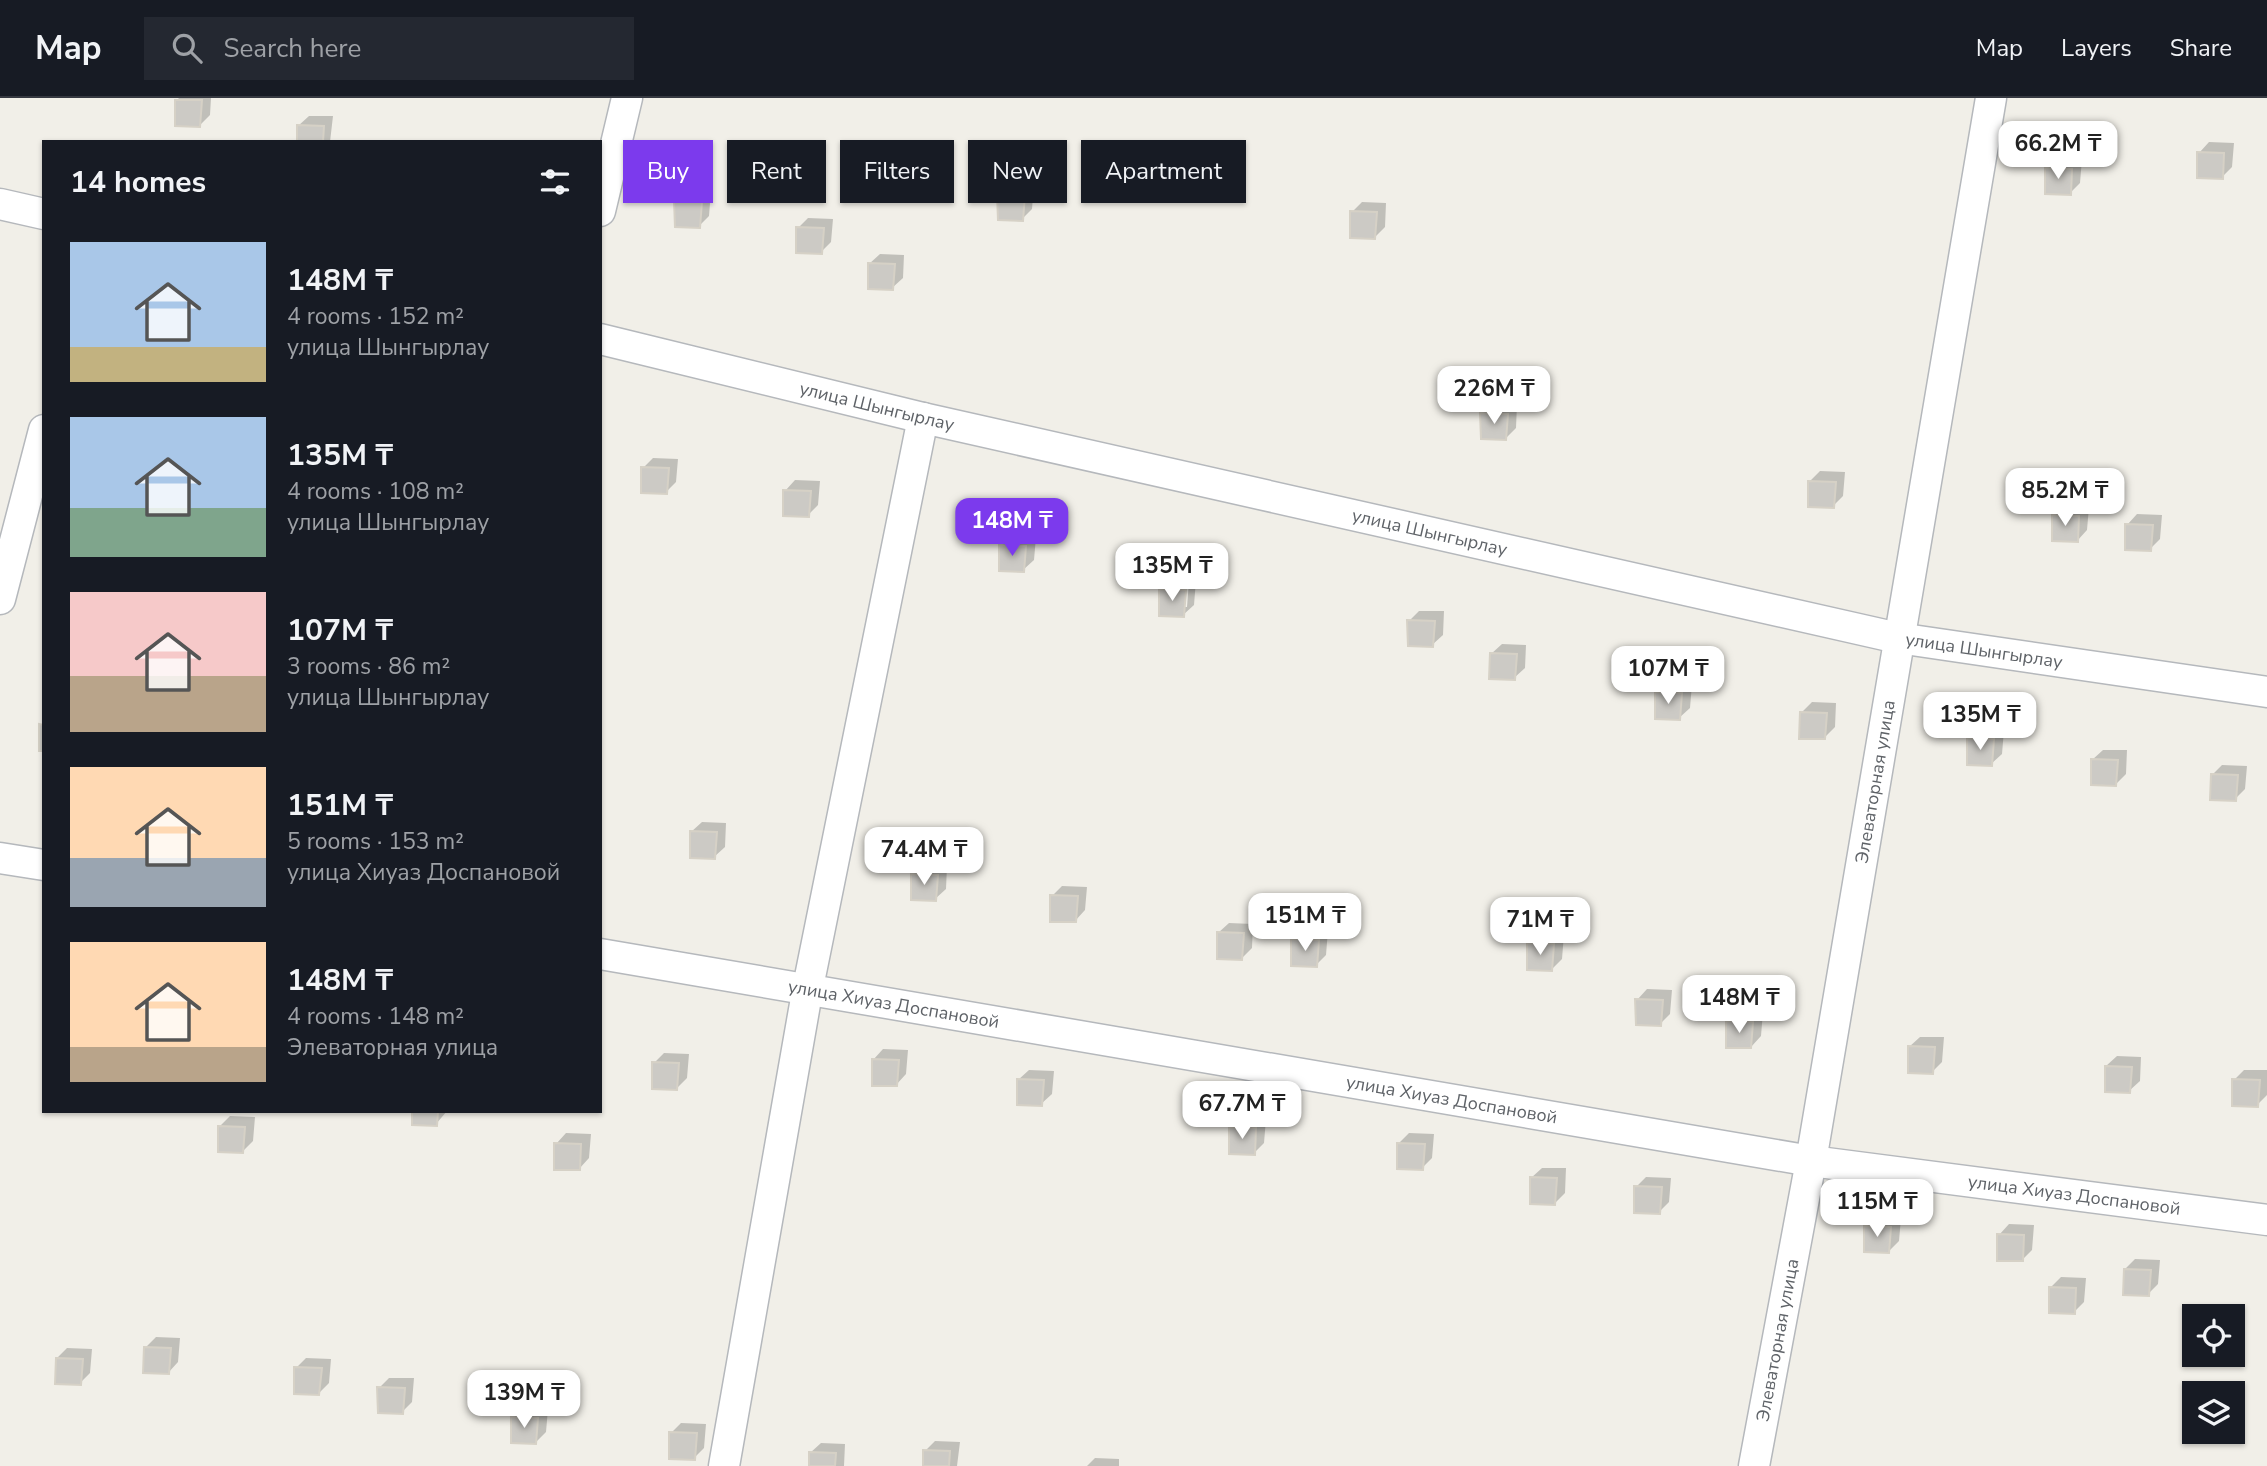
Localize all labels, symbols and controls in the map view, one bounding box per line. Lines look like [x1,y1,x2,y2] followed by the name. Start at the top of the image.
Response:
[144,17,634,80] search box
[35,26,102,71] text: Map
[168,29,206,67] icon: search
[224,31,361,66] text: Search here
[1976,32,2023,64] text: Map
[2061,32,2132,64] text: Layers
[2170,32,2232,64] text: Share
[1993,122,2123,181] pin: 66.2M ₸
[2014,128,2102,159] text: 66.2M ₸
[623,140,713,203] chip: Buy
[727,140,826,203] chip: Rent
[840,140,954,203] chip: Filters
[968,140,1067,203] chip: New
[1081,140,1246,203] chip: Apartment
[70,162,206,203] text: 14 homes
[536,163,574,201] icon: filters
[287,260,393,301] text: 148M ₸
[126,270,210,354] icon: home
[287,301,464,332] text: 4 rooms · 152 m²
[287,332,489,363] text: улица Шынгырлау
[1437,366,1551,426] pin: 226M ₸
[1453,373,1535,404] text: 226M ₸
[797,376,957,437] street label: улица Шынгырлау
[287,435,393,476] text: 135M ₸
[126,445,210,529] icon: home
[2000,468,2130,528] pin: 85.2M ₸
[2021,475,2109,506] text: 85.2M ₸
[287,476,464,507] text: 4 rooms · 108 m²
[955,498,1069,558] pin: 148M ₸
[1350,503,1510,562] street label: улица Шынгырлау
[971,505,1053,536] text: 148M ₸
[287,507,489,538] text: улица Шынгырлау
[1115,544,1229,603] pin: 135M ₸
[1131,550,1213,581] text: 135M ₸
[287,610,393,651] text: 107M ₸
[126,620,210,704] icon: home
[1904,627,2065,674] street label: улица Шынгырлау
[1611,646,1725,706] pin: 107M ₸
[287,651,450,682] text: 3 rooms · 86 m²
[1627,653,1709,684] text: 107M ₸
[287,682,489,713] text: улица Шынгырлау
[1923,692,2037,752] pin: 135M ₸
[1850,698,1901,865] street label: Элеваторная улица
[1939,699,2021,730] text: 135M ₸
[287,785,393,826] text: 151M ₸
[126,795,210,879] icon: home
[287,826,464,857] text: 5 rooms · 153 m²
[859,828,989,887] pin: 74.4M ₸
[880,834,968,865] text: 74.4M ₸
[287,857,560,888] text: улица Хиуаз Доспановой
[1248,894,1362,953] pin: 151M ₸
[1491,898,1589,957] pin: 71M ₸
[1264,900,1346,931] text: 151M ₸
[1506,904,1574,935] text: 71M ₸
[287,960,393,1001] text: 148M ₸
[126,970,210,1054] icon: home
[786,974,1001,1034] street label: улица Хиуаз Доспановой
[1682,976,1796,1035] pin: 148M ₸
[1698,982,1780,1013] text: 148M ₸
[287,1001,464,1032] text: 4 rooms · 148 m²
[287,1032,498,1063] text: Элеваторная улица
[1344,1070,1559,1129] street label: улица Хиуаз Доспановой
[1177,1082,1307,1141] pin: 67.7M ₸
[1198,1088,1286,1119] text: 67.7M ₸
[1967,1169,2182,1221] street label: улица Хиуаз Доспановой
[1820,1180,1934,1239] pin: 115M ₸
[1836,1186,1918,1217] text: 115M ₸
[1751,1257,1804,1424] street label: Элеваторная улица
[2182,1304,2245,1444] map controls
[2182,1304,2245,1367] button: locate
[467,1370,581,1430] pin: 139M ₸
[483,1377,565,1408] text: 139M ₸
[2182,1381,2245,1444] button: layers

